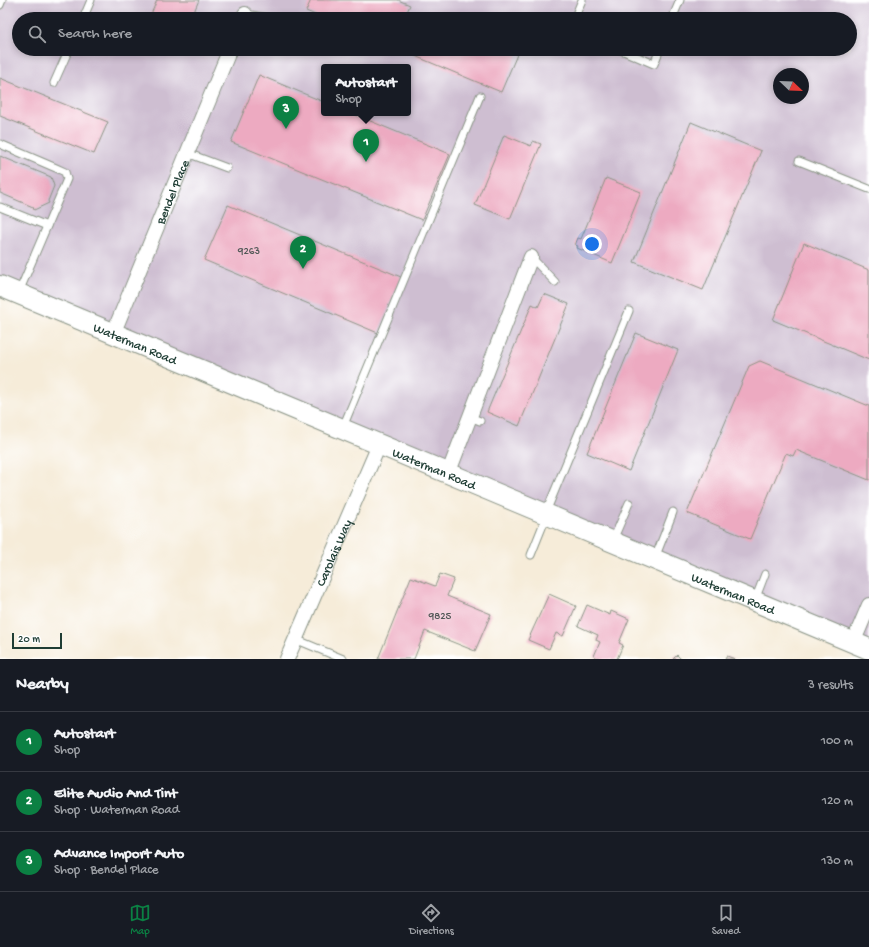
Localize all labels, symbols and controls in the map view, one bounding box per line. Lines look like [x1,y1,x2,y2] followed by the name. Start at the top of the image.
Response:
[12,12,857,56] search box
[26,23,48,45] icon: search
[58,25,132,43] text: Search here
[321,64,411,116] popup
[773,68,809,104] north arrow
[335,74,397,92] text: Autostart
[335,92,362,107] text: Shop
[273,96,299,129] pin: 3
[353,129,379,162] pin: 1
[154,158,194,228] street label: Bendel Place
[582,234,602,254] your location
[290,236,316,269] pin: 2
[237,246,260,258] house number: 9263
[91,321,180,370] street label: Waterman Road
[390,446,479,494] street label: Waterman Road
[314,517,356,589] street label: Carolais Way
[689,571,778,619] street label: Waterman Road
[428,611,452,623] house number: 9825
[12,631,62,650] scale bar
[18,634,40,646] text: 20 m
[16,675,69,695] text: Nearby
[808,678,853,693] text: 3 results
[54,725,115,743] text: Autostart
[26,734,32,749] text: 1
[821,734,853,749] text: 100 m
[54,743,80,758] text: Shop
[54,785,177,803] text: Elite Audio And Tint
[26,794,32,809] text: 2
[822,794,853,809] text: 120 m
[54,803,179,818] text: Shop · Waterman Road
[54,845,184,863] text: Advance Import Auto
[26,854,32,869] text: 3
[821,854,853,869] text: 130 m
[54,863,159,878] text: Shop · Bendel Place
[129,902,151,938] tab: Map
[409,902,454,938] tab: Directions
[712,902,740,938] tab: Saved

